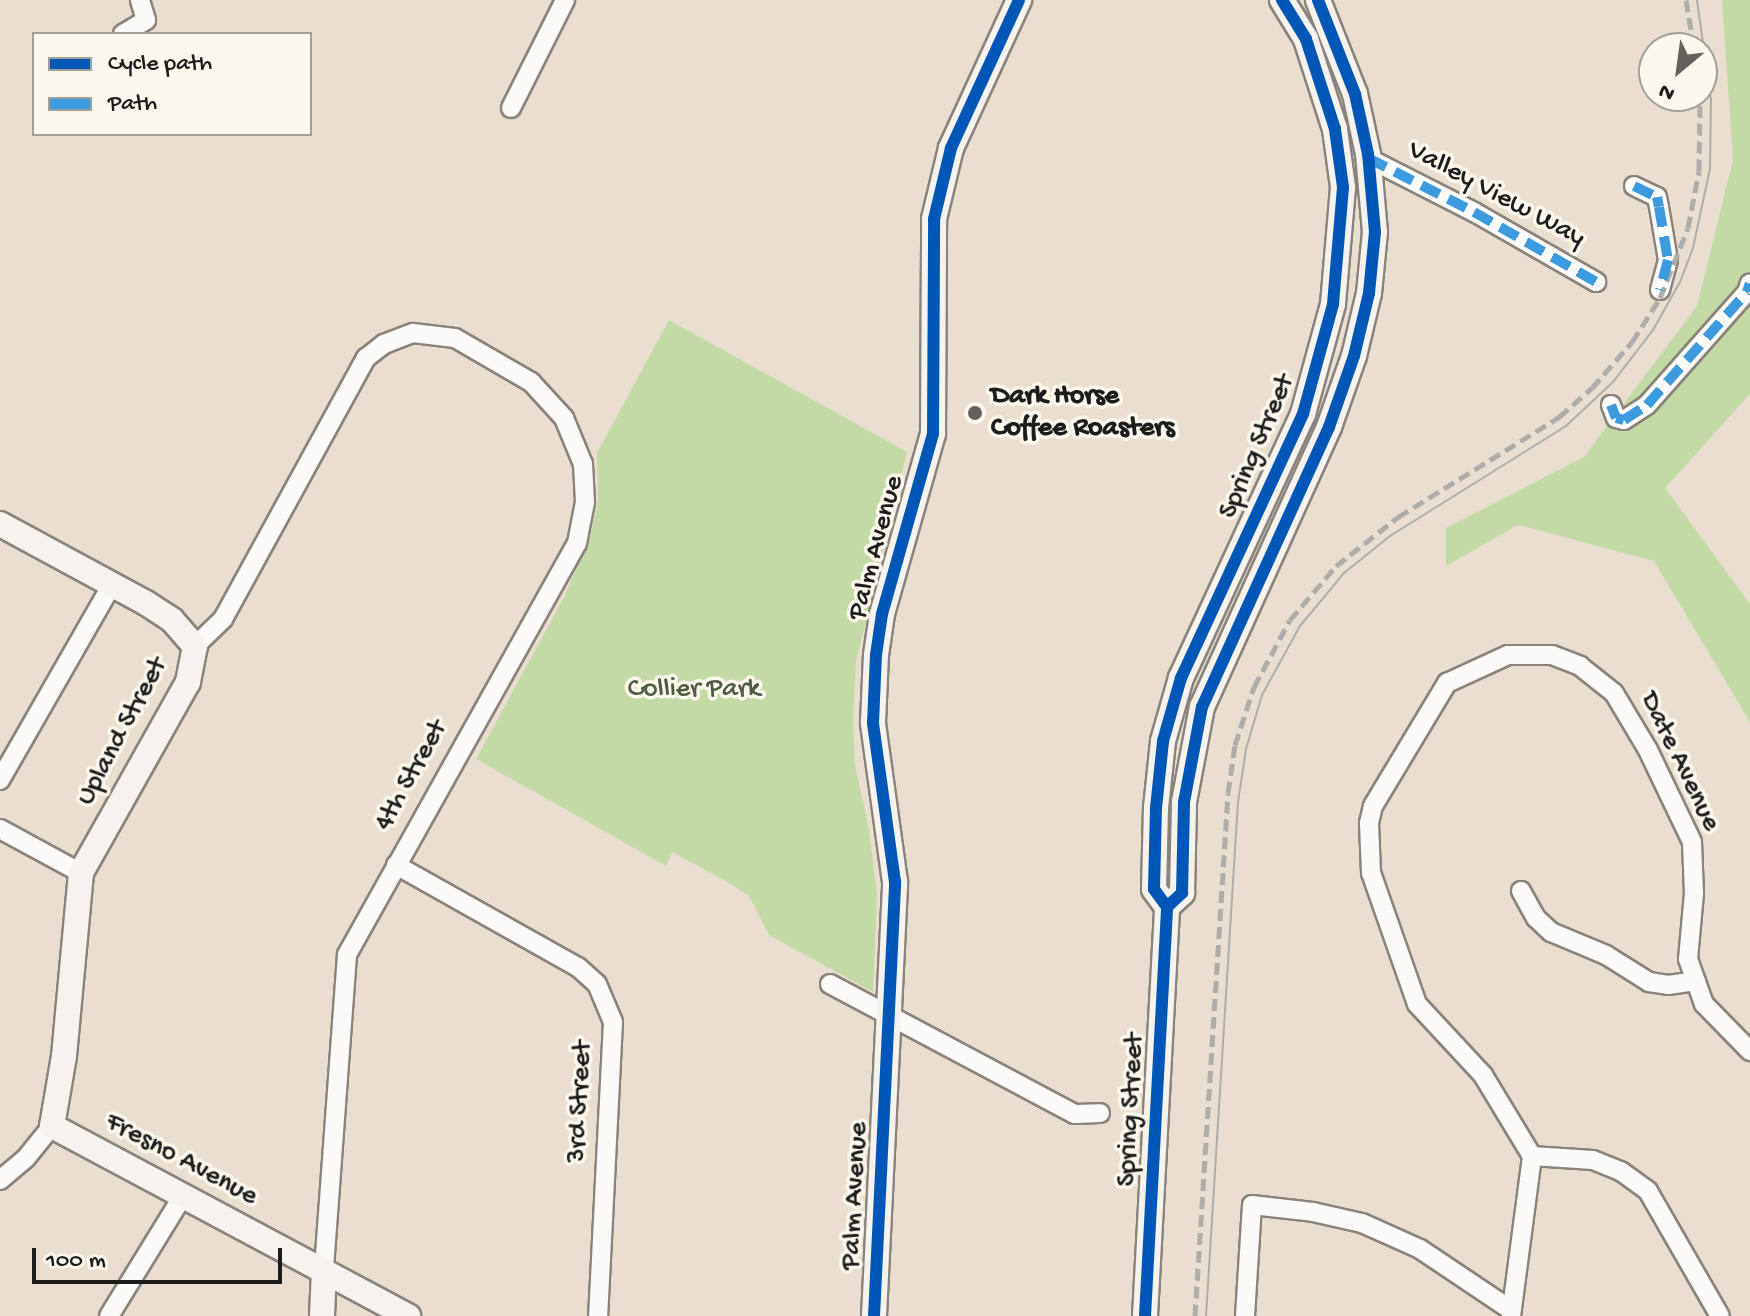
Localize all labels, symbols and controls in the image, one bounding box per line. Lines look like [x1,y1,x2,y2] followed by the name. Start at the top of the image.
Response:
[32,32,312,136] legend
[1638,32,1718,112] north arrow
[108,50,212,79] text: Cycle path
[1655,76,1680,106] text: N
[108,90,157,119] text: Path
[1402,134,1590,256] street label: Valley View Way
[1213,370,1303,524] street label: Spring Street
[991,380,1175,446] place label: Dark Horse Coffee Roasters
[966,404,984,422] marker: Dark Horse Coffee Roasters
[842,472,912,624] street label: Palm Avenue
[70,652,176,812] street label: Upland Street
[628,673,760,707] park label: Collier Park
[1631,687,1727,837] street label: Date Avenue
[368,715,456,837] street label: 4th Street
[1111,1033,1153,1187] street label: Spring Street
[561,1040,601,1164] street label: 3rd Street
[99,1106,263,1214] street label: Fresno Avenue
[835,1121,877,1271] street label: Palm Avenue
[36,1232,286,1282] scale bar
[46,1247,106,1276] text: 100 m

